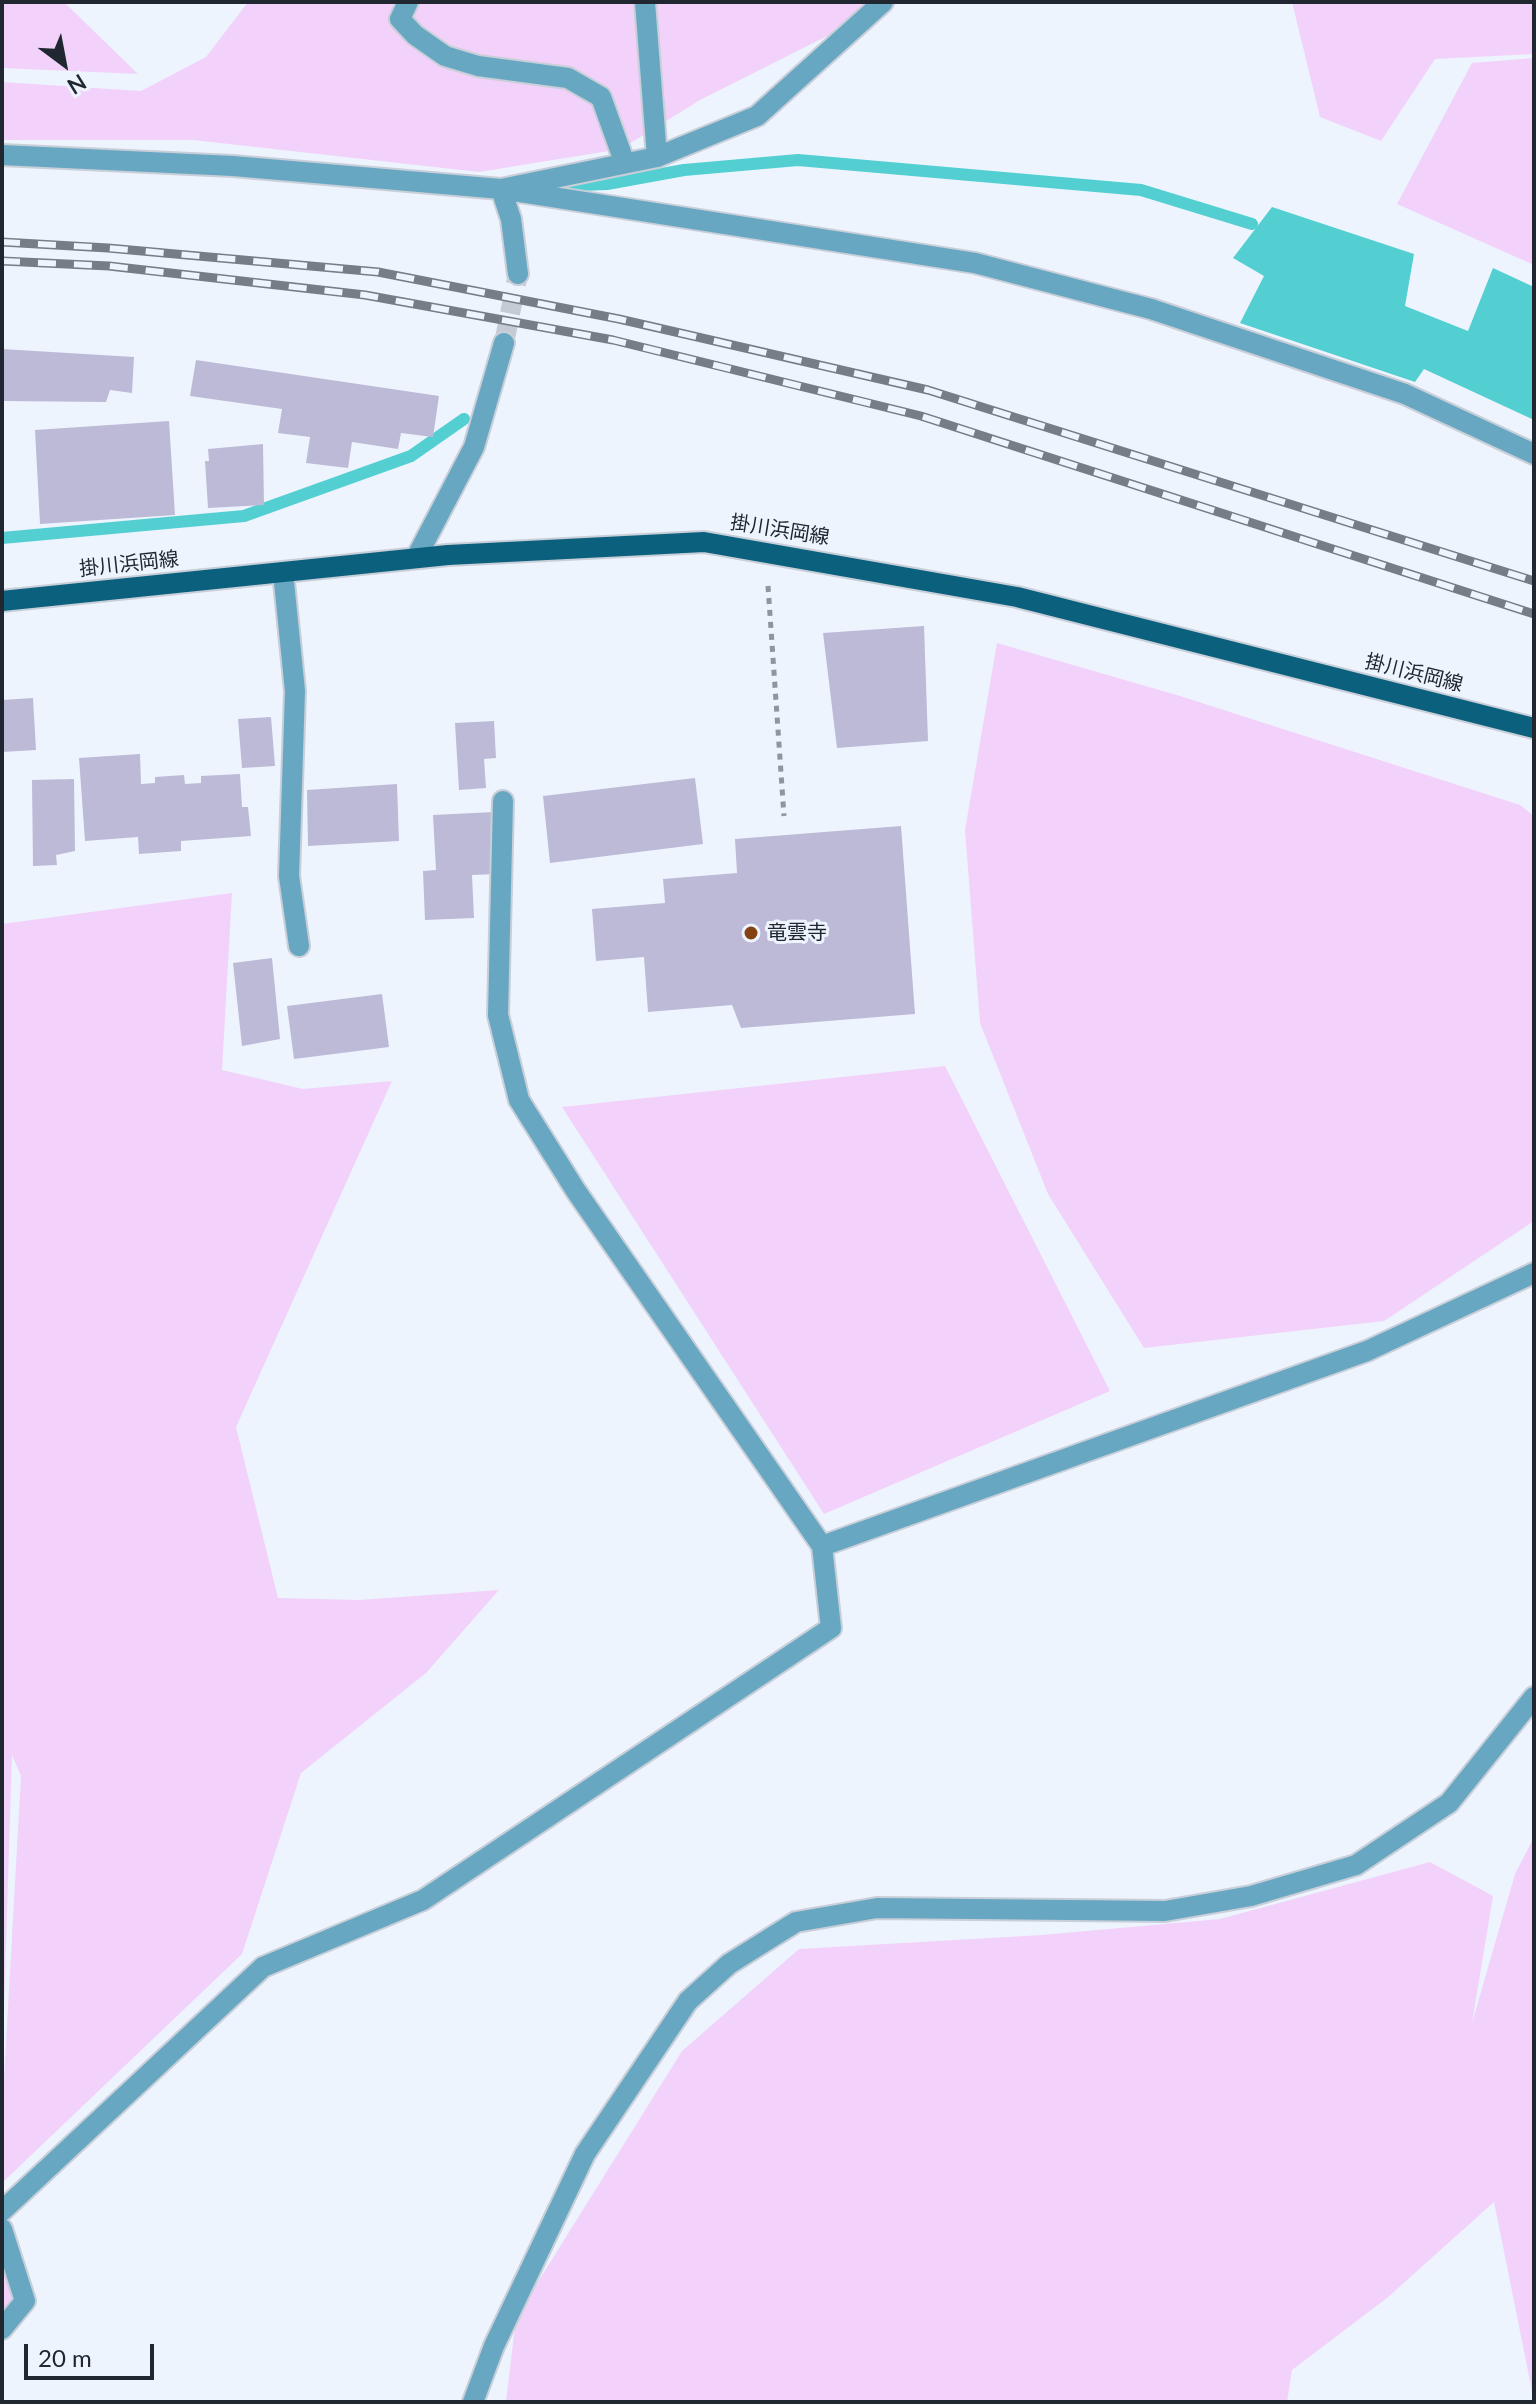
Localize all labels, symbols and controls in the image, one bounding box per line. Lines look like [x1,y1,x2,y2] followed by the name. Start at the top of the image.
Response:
[24,24,104,104] north arrow
[63,69,91,101] text: N
[729,510,831,550] street label: 掛川浜岡線
[78,547,180,581] street label: 掛川浜岡線
[1363,649,1465,697] street label: 掛川浜岡線
[767,921,827,945] place label: 竜雲寺
[742,924,760,942] marker: 竜雲寺
[28,2328,158,2378] scale bar
[38,2343,92,2372] text: 20 m

